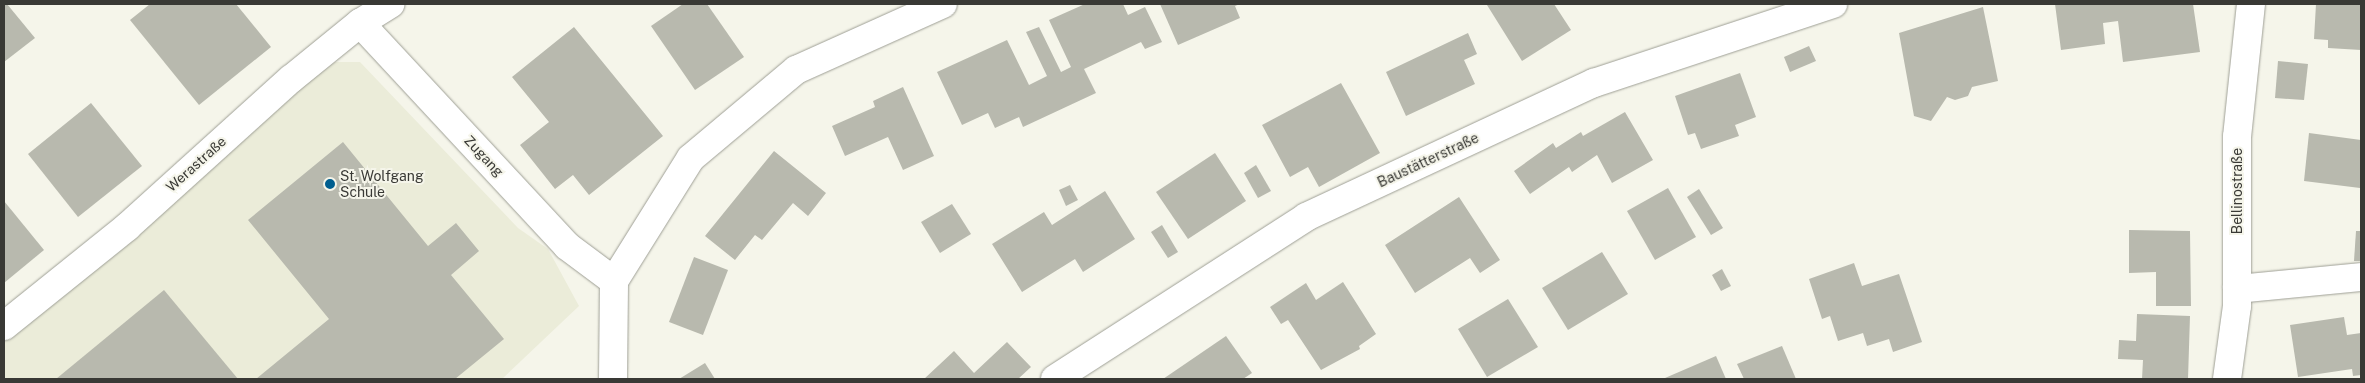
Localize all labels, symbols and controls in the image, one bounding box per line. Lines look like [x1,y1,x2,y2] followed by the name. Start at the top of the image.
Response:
[1375,129,1481,191] street label: Baustätterstraße
[461,132,507,180] street label: Zugang
[162,133,230,195] street label: Werastraße
[2229,148,2245,234] street label: Bellinostraße
[340,168,424,200] place label: St. Wolfgang Schule
[324,178,336,190] marker: St. Wolfgang Schule

